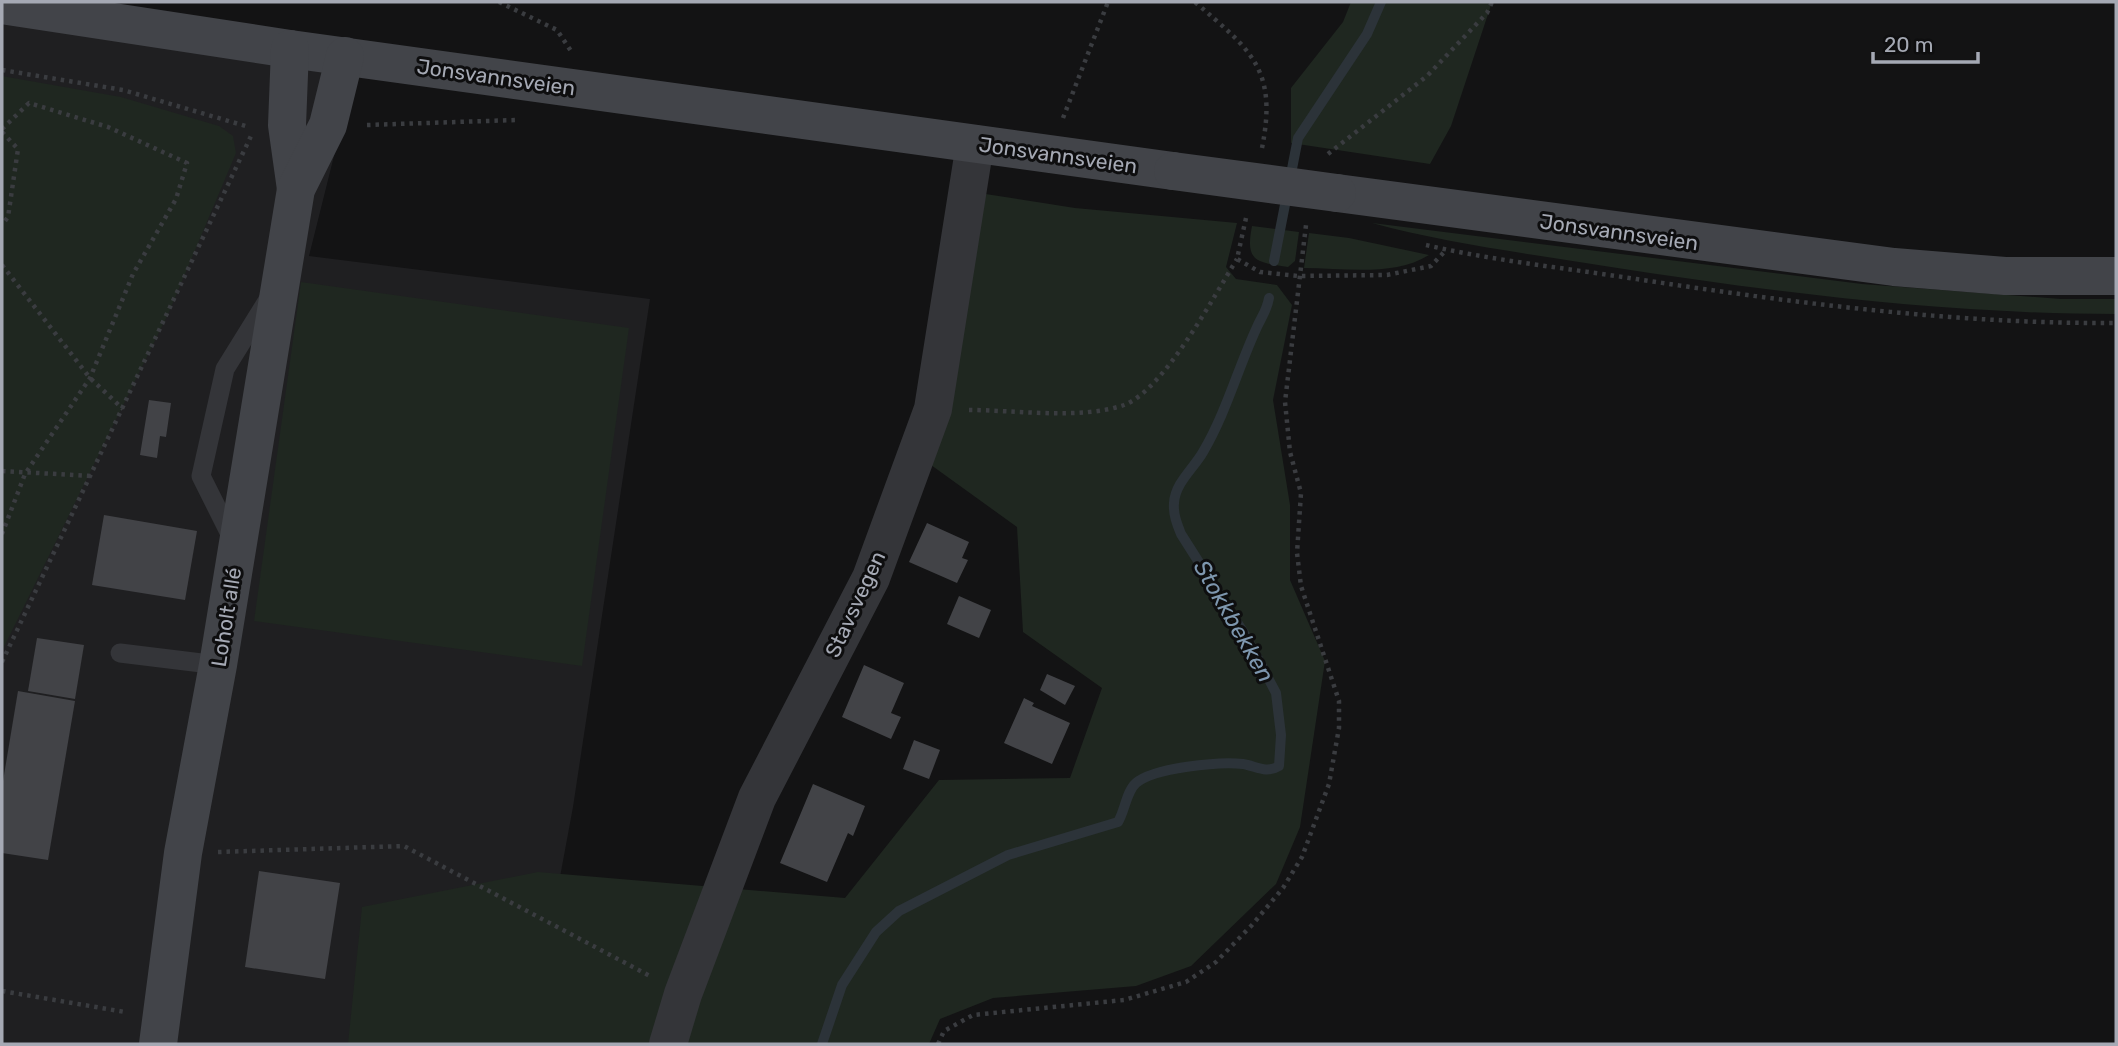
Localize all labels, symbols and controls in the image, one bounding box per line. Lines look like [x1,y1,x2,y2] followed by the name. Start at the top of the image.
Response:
[1873,21,1978,65] scale bar
[1884,32,1933,57] text: 20 m
[415,54,577,100] street label: Jonsvannsveien
[977,132,1139,178] street label: Jonsvannsveien
[1538,209,1700,255] street label: Jonsvannsveien
[820,547,890,661] street label: Stavsvegen
[1188,555,1280,687] water label: Stokkbekken
[206,565,246,669] street label: Loholt allé

